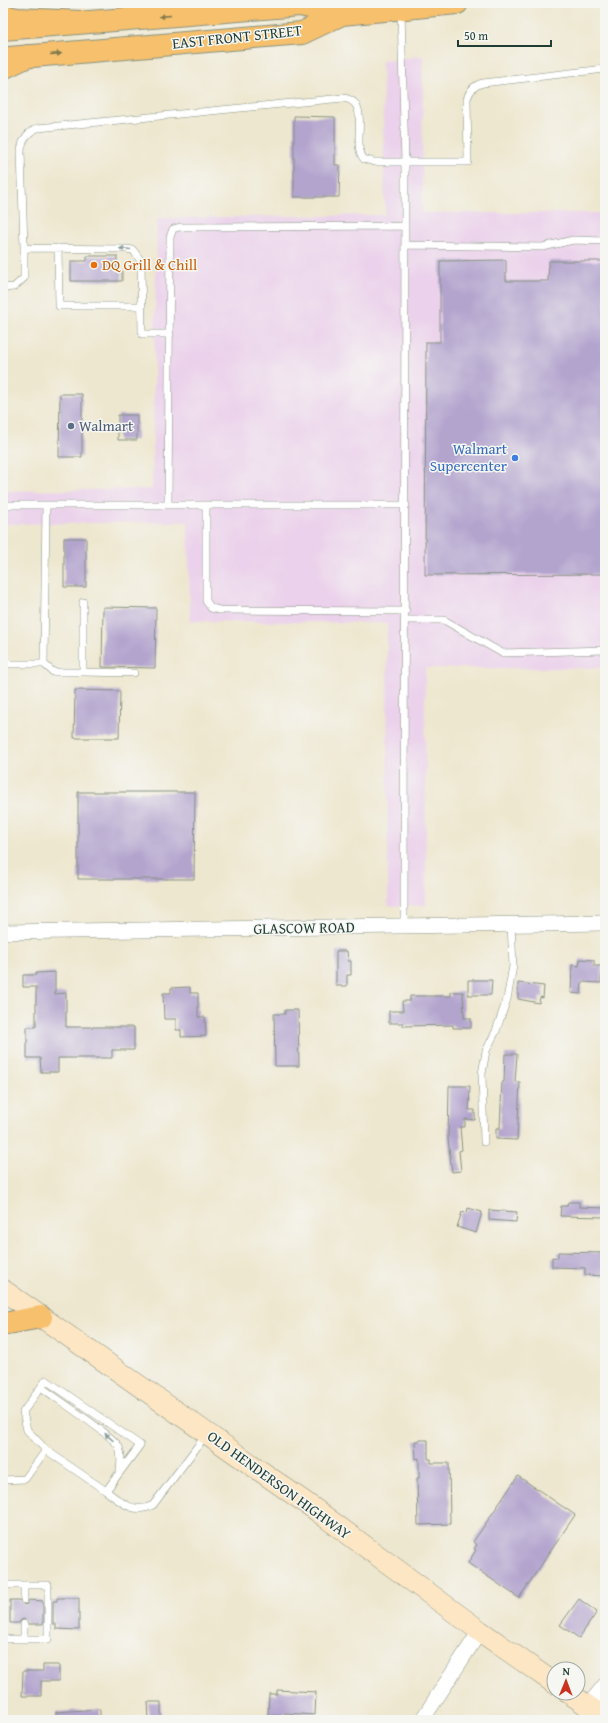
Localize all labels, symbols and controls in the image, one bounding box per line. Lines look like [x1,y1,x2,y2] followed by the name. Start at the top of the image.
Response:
[159,12,171,19] one-way arrow
[171,19,303,54] street label: EAST FRONT STREET
[458,22,551,48] scale bar
[464,27,488,44] text: 50 m
[50,51,62,57] one-way arrow
[119,246,131,253] one-way arrow
[102,254,197,275] place label: DQ Grill & Chill
[89,260,99,270] marker: DQ Grill & Chill
[79,415,134,436] place label: Walmart
[66,421,76,431] marker: Walmart
[430,438,508,476] place label: Walmart Supercenter
[510,453,520,463] marker: Walmart Supercenter
[253,916,355,939] street label: GLASCOW ROAD
[203,1425,355,1544] street label: OLD HENDERSON HIGHWAY
[105,1433,114,1442] one-way arrow
[546,1661,586,1701] north arrow
[562,1663,571,1679] text: N

